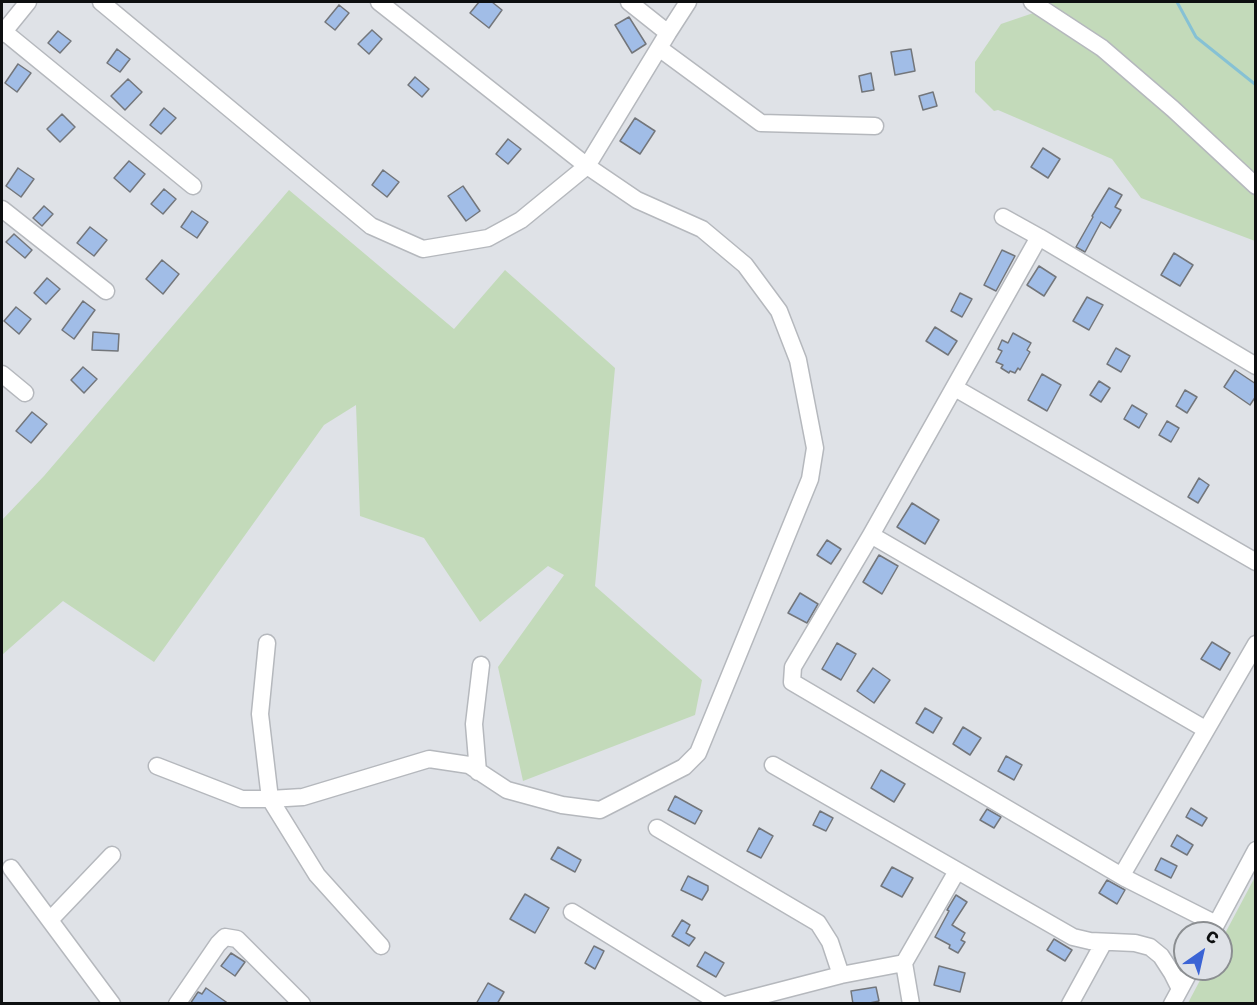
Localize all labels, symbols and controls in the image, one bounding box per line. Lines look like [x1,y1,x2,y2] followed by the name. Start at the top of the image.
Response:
[1173,921,1233,981] north arrow
[1202,926,1222,948] text: С

